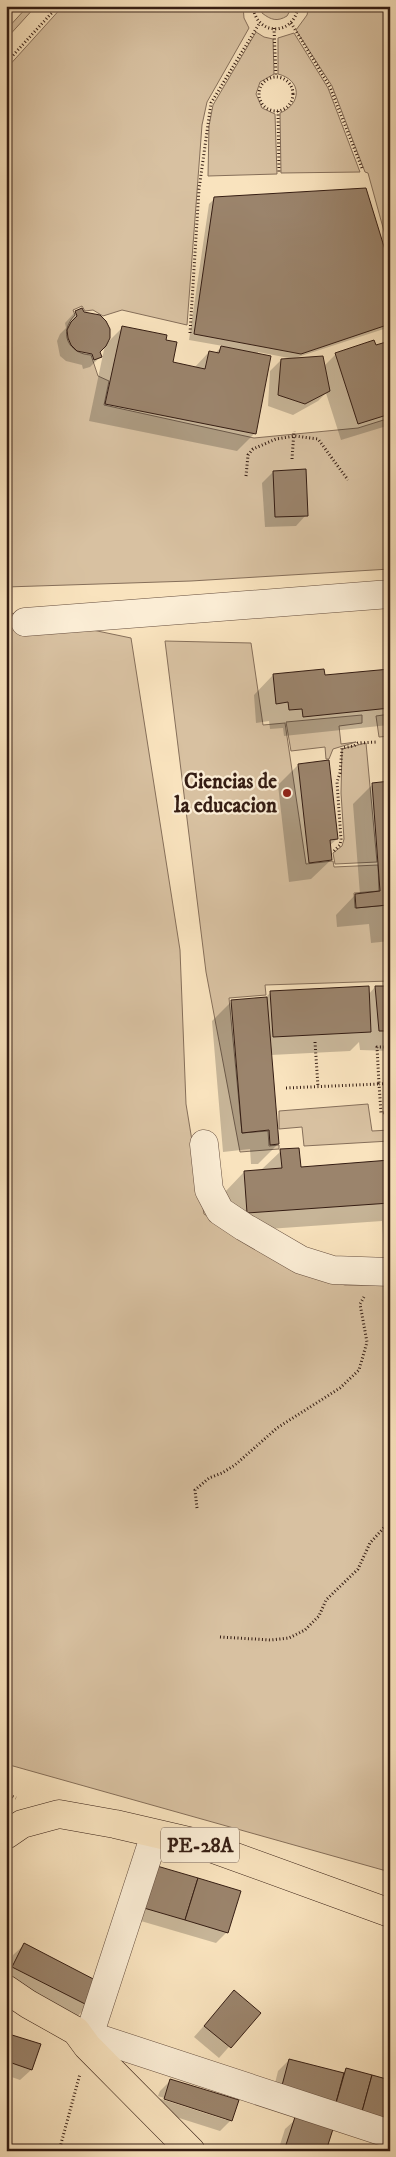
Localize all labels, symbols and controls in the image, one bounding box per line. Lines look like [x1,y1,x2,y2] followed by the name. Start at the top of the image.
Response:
[173,769,278,819] place label: Ciencias de la educacion
[281,787,293,799] marker: Ciencias de la educacion
[161,1828,239,1862] road number: PE-28A

